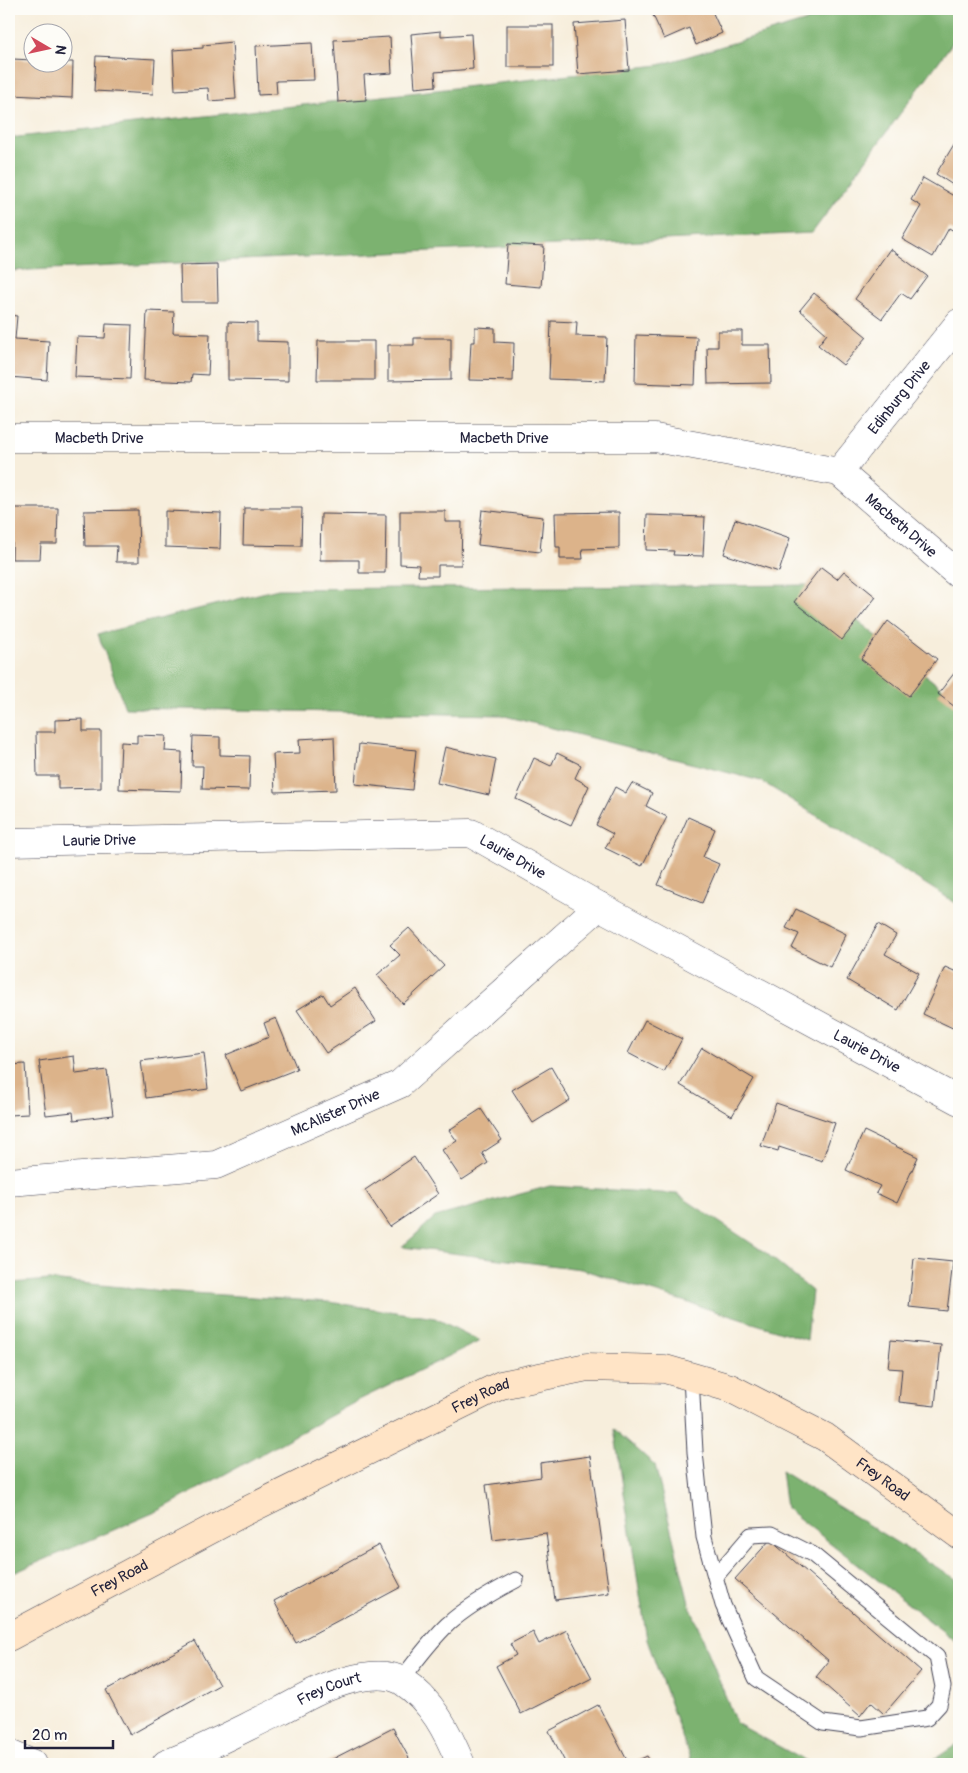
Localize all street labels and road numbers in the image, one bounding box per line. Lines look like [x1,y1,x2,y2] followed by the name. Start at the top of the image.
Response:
[864,356,935,438] street label: Edinburg Drive
[55,429,144,448] street label: Macbeth Drive
[460,429,549,448] street label: Macbeth Drive
[861,489,941,562] street label: Macbeth Drive
[62,830,136,850] street label: Laurie Drive
[476,830,550,883] street label: Laurie Drive
[830,1025,904,1077] street label: Laurie Drive
[288,1084,383,1140] street label: McAlister Drive
[448,1374,511,1417] street label: Frey Road
[852,1453,914,1505] street label: Frey Road
[87,1555,151,1601] street label: Frey Road
[294,1668,364,1710] street label: Frey Court

